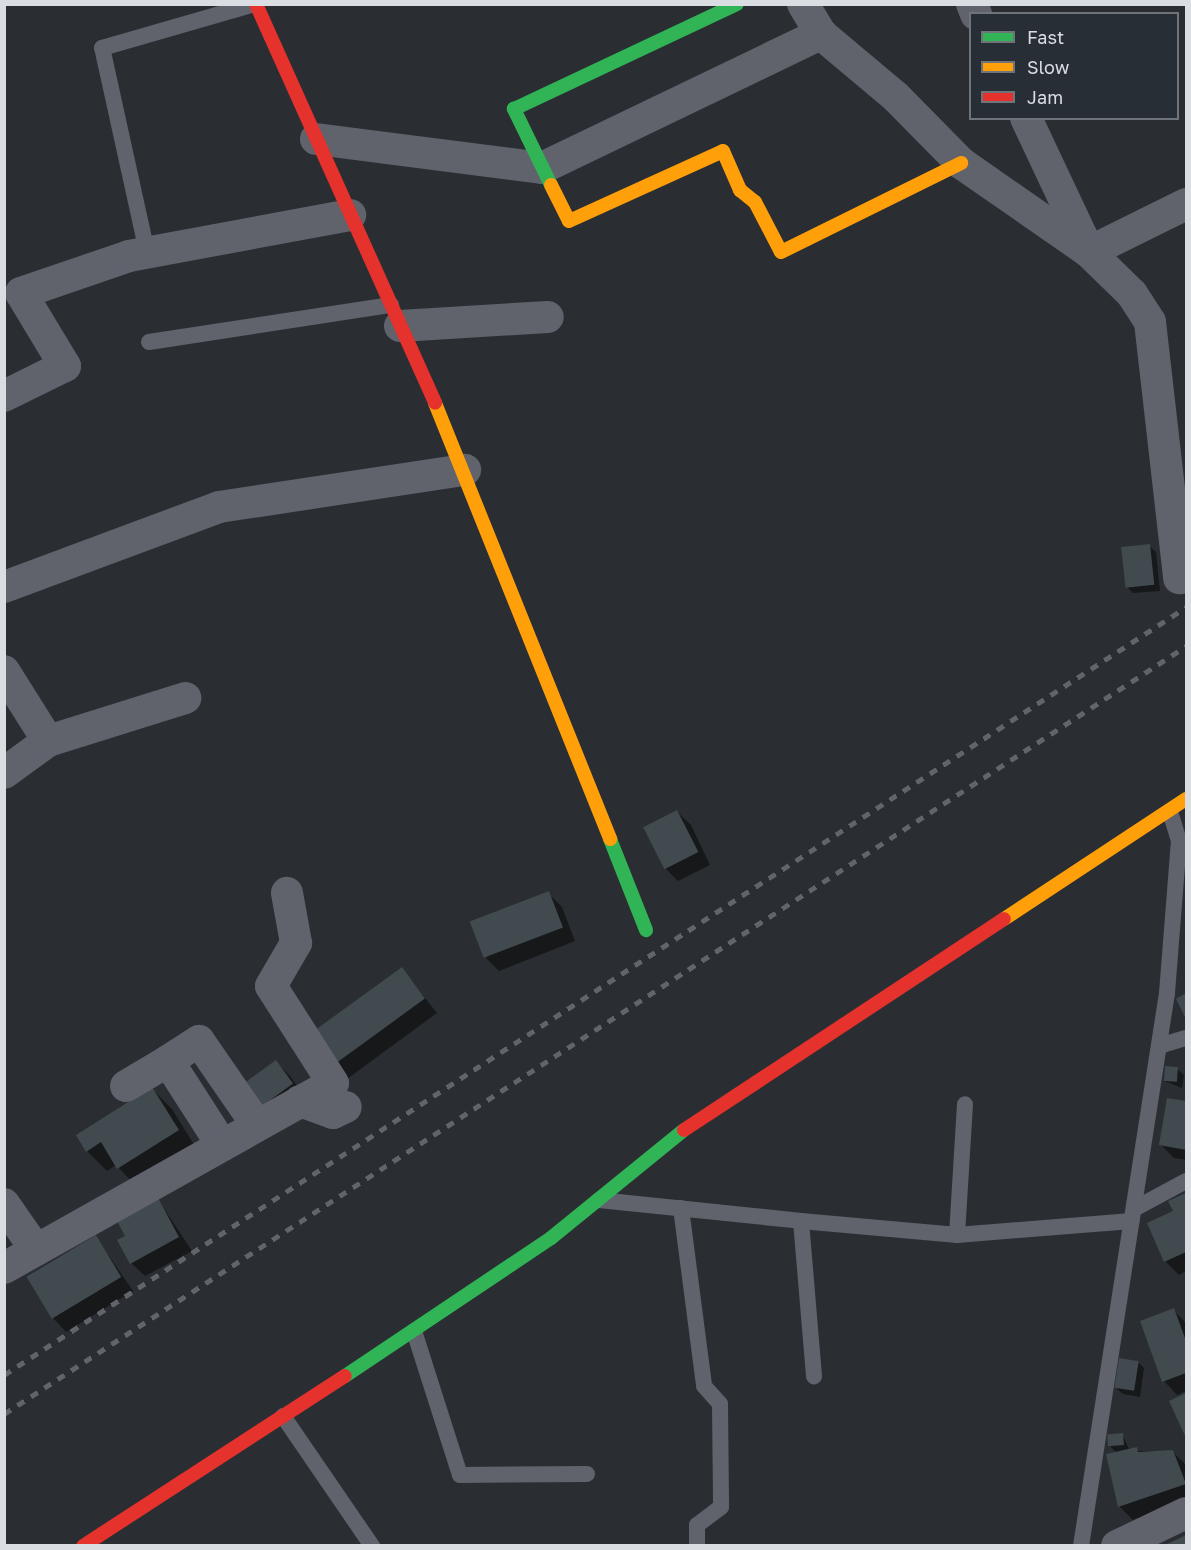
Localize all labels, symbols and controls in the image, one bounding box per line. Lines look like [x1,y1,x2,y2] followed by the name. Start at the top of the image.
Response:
[969,12,1179,120] legend
[1027,26,1064,48] text: Fast
[1027,56,1069,78] text: Slow
[1027,86,1063,108] text: Jam

